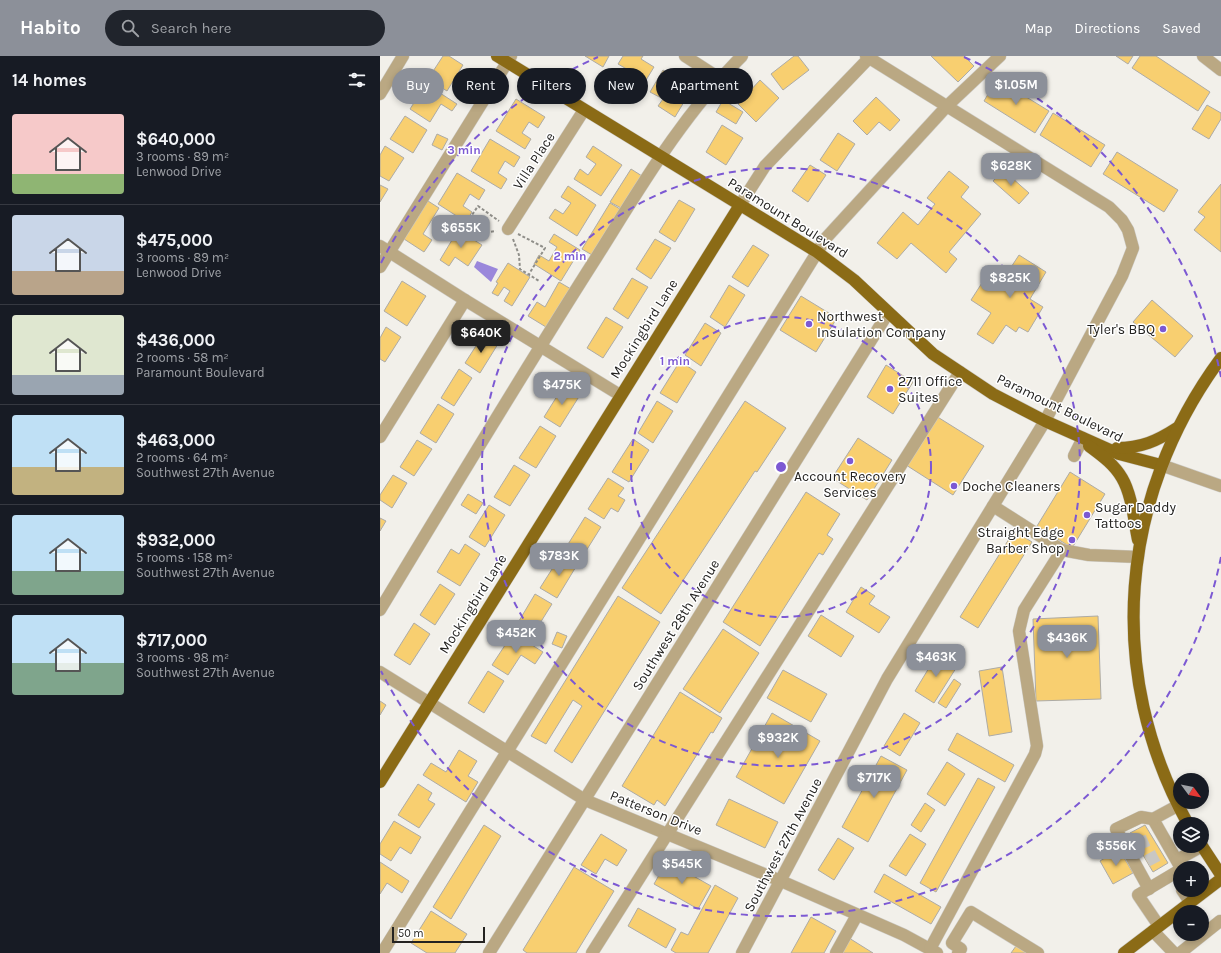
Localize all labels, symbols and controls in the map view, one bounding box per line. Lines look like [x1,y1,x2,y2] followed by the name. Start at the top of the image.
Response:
[105,10,385,46] search box
[20,17,81,39] text: Habito
[119,17,141,39] icon: search
[151,19,231,37] text: Search here
[1025,20,1053,37] text: Map
[1075,20,1140,37] text: Directions
[1162,20,1201,37] text: Saved
[392,68,444,104] chip: Buy
[452,68,509,104] chip: Rent
[517,68,586,104] chip: Filters
[594,68,648,104] chip: New
[656,68,753,104] chip: Apartment
[346,69,368,91] icon: filters
[12,70,87,90] text: 14 homes
[983,72,1049,106] pin: $1.05M
[994,77,1038,92] text: $1.05M
[136,129,215,149] text: $640,000
[509,129,559,193] street label: Villa Place
[44,130,92,178] icon: home
[447,143,481,157] text: 3 min
[136,149,229,164] text: 3 rooms · 89 m²
[983,153,1039,187] pin: $628K
[990,158,1032,173] text: $628K
[136,164,221,179] text: Lenwood Drive
[725,174,851,262] street label: Paramount Boulevard
[433,215,489,249] pin: $655K
[441,220,481,235] text: $655K
[136,230,213,250] text: $475,000
[44,231,92,279] icon: home
[553,249,587,263] text: 2 min
[136,250,229,265] text: 3 rooms · 89 m²
[136,265,221,280] text: Lenwood Drive
[982,265,1038,299] pin: $825K
[989,270,1031,285] text: $825K
[607,276,681,382] street label: Mockingbird Lane
[817,308,946,341] place label: Northwest Insulation Company
[804,319,814,329] marker: Northwest Insulation Company
[453,320,509,354] pin: $640K
[1087,321,1155,338] place label: Tyler's BBQ
[1158,324,1168,334] marker: Tyler's BBQ
[460,325,502,340] text: $640K
[136,330,215,350] text: $436,000
[44,331,92,379] icon: home
[136,350,229,365] text: 2 rooms · 58 m²
[660,354,690,368] text: 1 min
[136,365,265,380] text: Paramount Boulevard
[994,370,1126,446] street label: Paramount Boulevard
[534,372,590,406] pin: $475K
[898,373,962,406] place label: 2711 Office Suites
[542,377,582,392] text: $475K
[885,384,895,394] marker: 2711 Office Suites
[136,430,215,450] text: $463,000
[44,431,92,479] icon: home
[136,450,228,465] text: 2 rooms · 64 m²
[845,456,855,466] marker: Account Recovery Services
[774,460,788,474] centre of rings
[136,465,275,480] text: Southwest 27th Avenue
[794,468,907,501] place label: Account Recovery Services
[962,478,1061,495] place label: Doche Cleaners
[949,481,959,491] marker: Doche Cleaners
[1095,499,1176,532] place label: Sugar Daddy Tattoos
[1082,510,1092,520] marker: Sugar Daddy Tattoos
[977,524,1064,557] place label: Straight Edge Barber Shop
[136,530,216,550] text: $932,000
[44,531,92,579] icon: home
[1067,535,1077,545] marker: Straight Edge Barber Shop
[531,543,587,577] pin: $783K
[539,548,579,563] text: $783K
[136,550,233,565] text: 5 rooms · 158 m²
[436,551,510,657] street label: Mockingbird Lane
[629,556,723,694] street label: Southwest 28th Avenue
[136,565,275,580] text: Southwest 27th Avenue
[488,620,544,654] pin: $452K
[496,625,536,640] text: $452K
[1039,625,1095,659] pin: $436K
[136,630,207,650] text: $717,000
[1046,630,1088,645] text: $436K
[44,631,92,679] icon: home
[908,644,964,678] pin: $463K
[915,649,957,664] text: $463K
[136,650,229,665] text: 3 rooms · 98 m²
[136,665,275,680] text: Southwest 27th Avenue
[750,725,806,759] pin: $932K
[757,730,799,745] text: $932K
[846,765,902,799] pin: $717K
[856,770,892,785] text: $717K
[1173,773,1209,809] north arrow
[1173,773,1209,941] map controls
[740,775,826,915] street label: Southwest 27th Avenue
[608,787,704,839] street label: Patterson Drive
[1173,817,1209,853] button: layers
[1088,833,1144,867] pin: $556K
[1096,838,1136,853] text: $556K
[654,851,710,885] pin: $545K
[662,856,702,871] text: $545K
[1173,861,1209,897] button: +
[1173,905,1209,941] button: −
[392,925,485,944] scale bar
[398,927,424,940] text: 50 m

